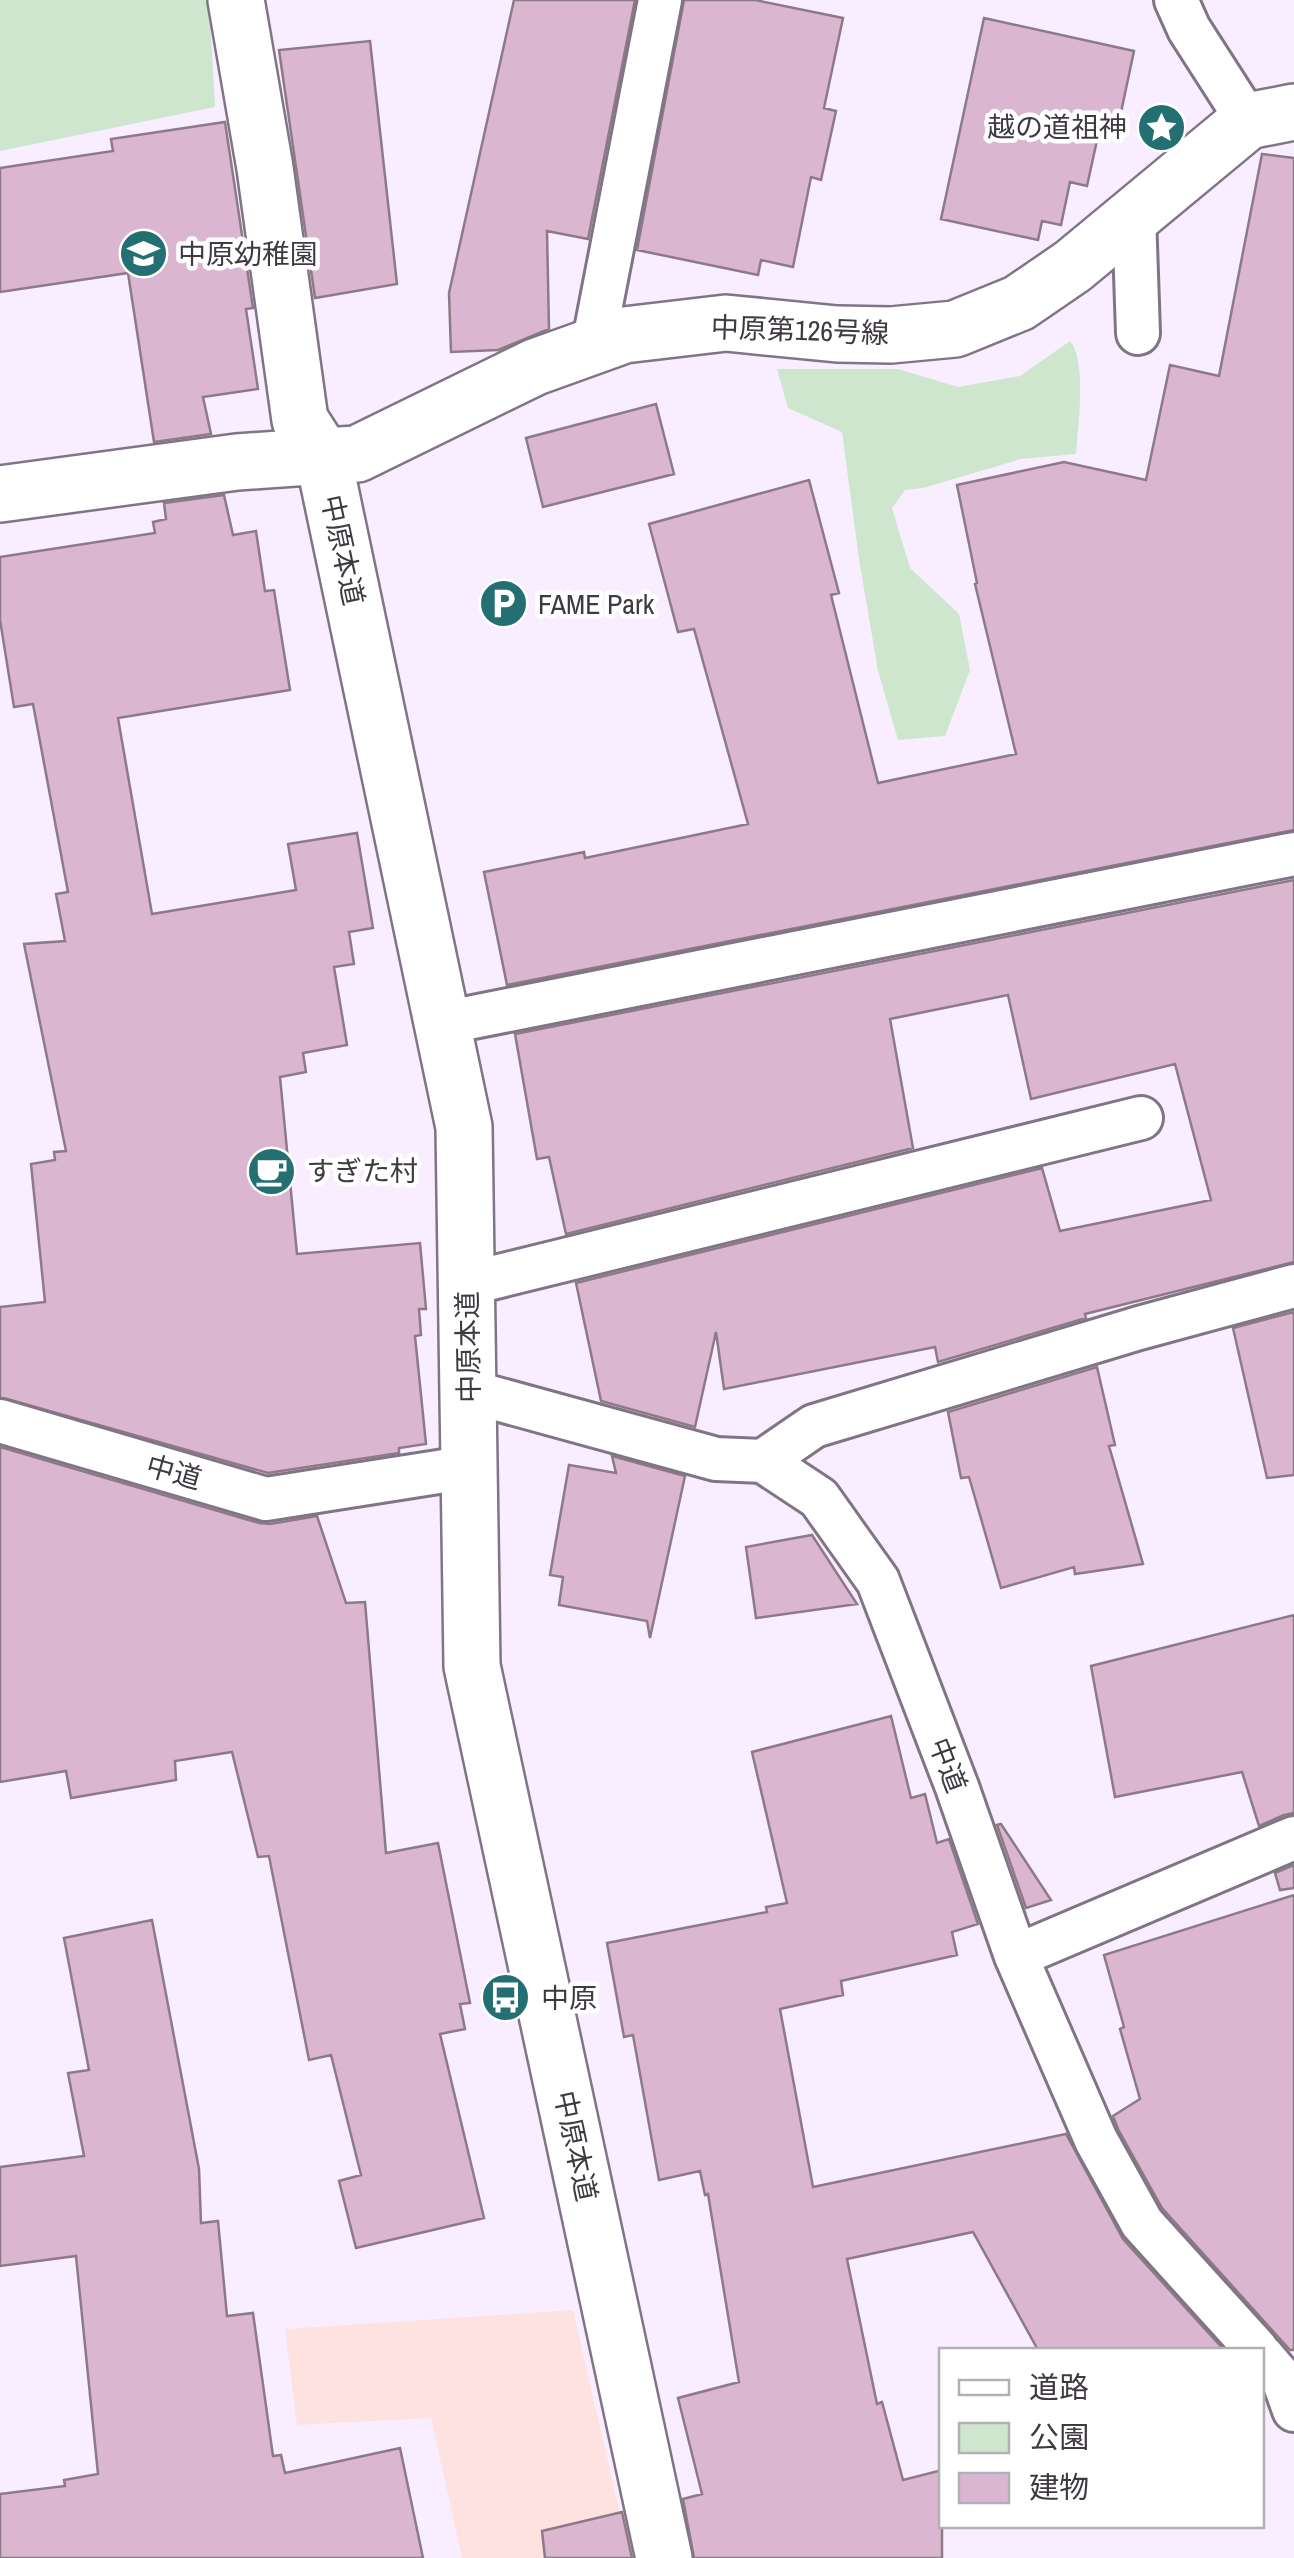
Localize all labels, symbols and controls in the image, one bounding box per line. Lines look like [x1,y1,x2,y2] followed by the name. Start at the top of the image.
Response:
[1136,101,1188,153] place icon: 越の道祖神
[987,108,1127,146] place label: 越の道祖神
[117,228,169,280] school or university icon: 中原幼稚園
[178,235,318,273] place label: 中原幼稚園
[710,308,890,352] street label: 中原第126号線
[313,491,373,609] street label: 中原本道
[477,578,529,630] parking icon: FAME Park
[538,585,655,623] place label: FAME Park
[245,1145,297,1197] cafe icon: すぎた村
[306,1152,418,1190] place label: すぎた村
[448,1291,488,1403] street label: 中原本道
[142,1446,206,1498] street label: 中道
[920,1732,976,1798] street label: 中道
[480,1972,532,2024] bus stop icon: 中原
[541,1979,597,2017] place label: 中原
[546,2087,606,2205] street label: 中原本道
[939,2348,1264,2528] legend
[1029,2367,1089,2407] text: 道路
[1029,2417,1089,2457] text: 公園
[1029,2467,1089,2507] text: 建物

